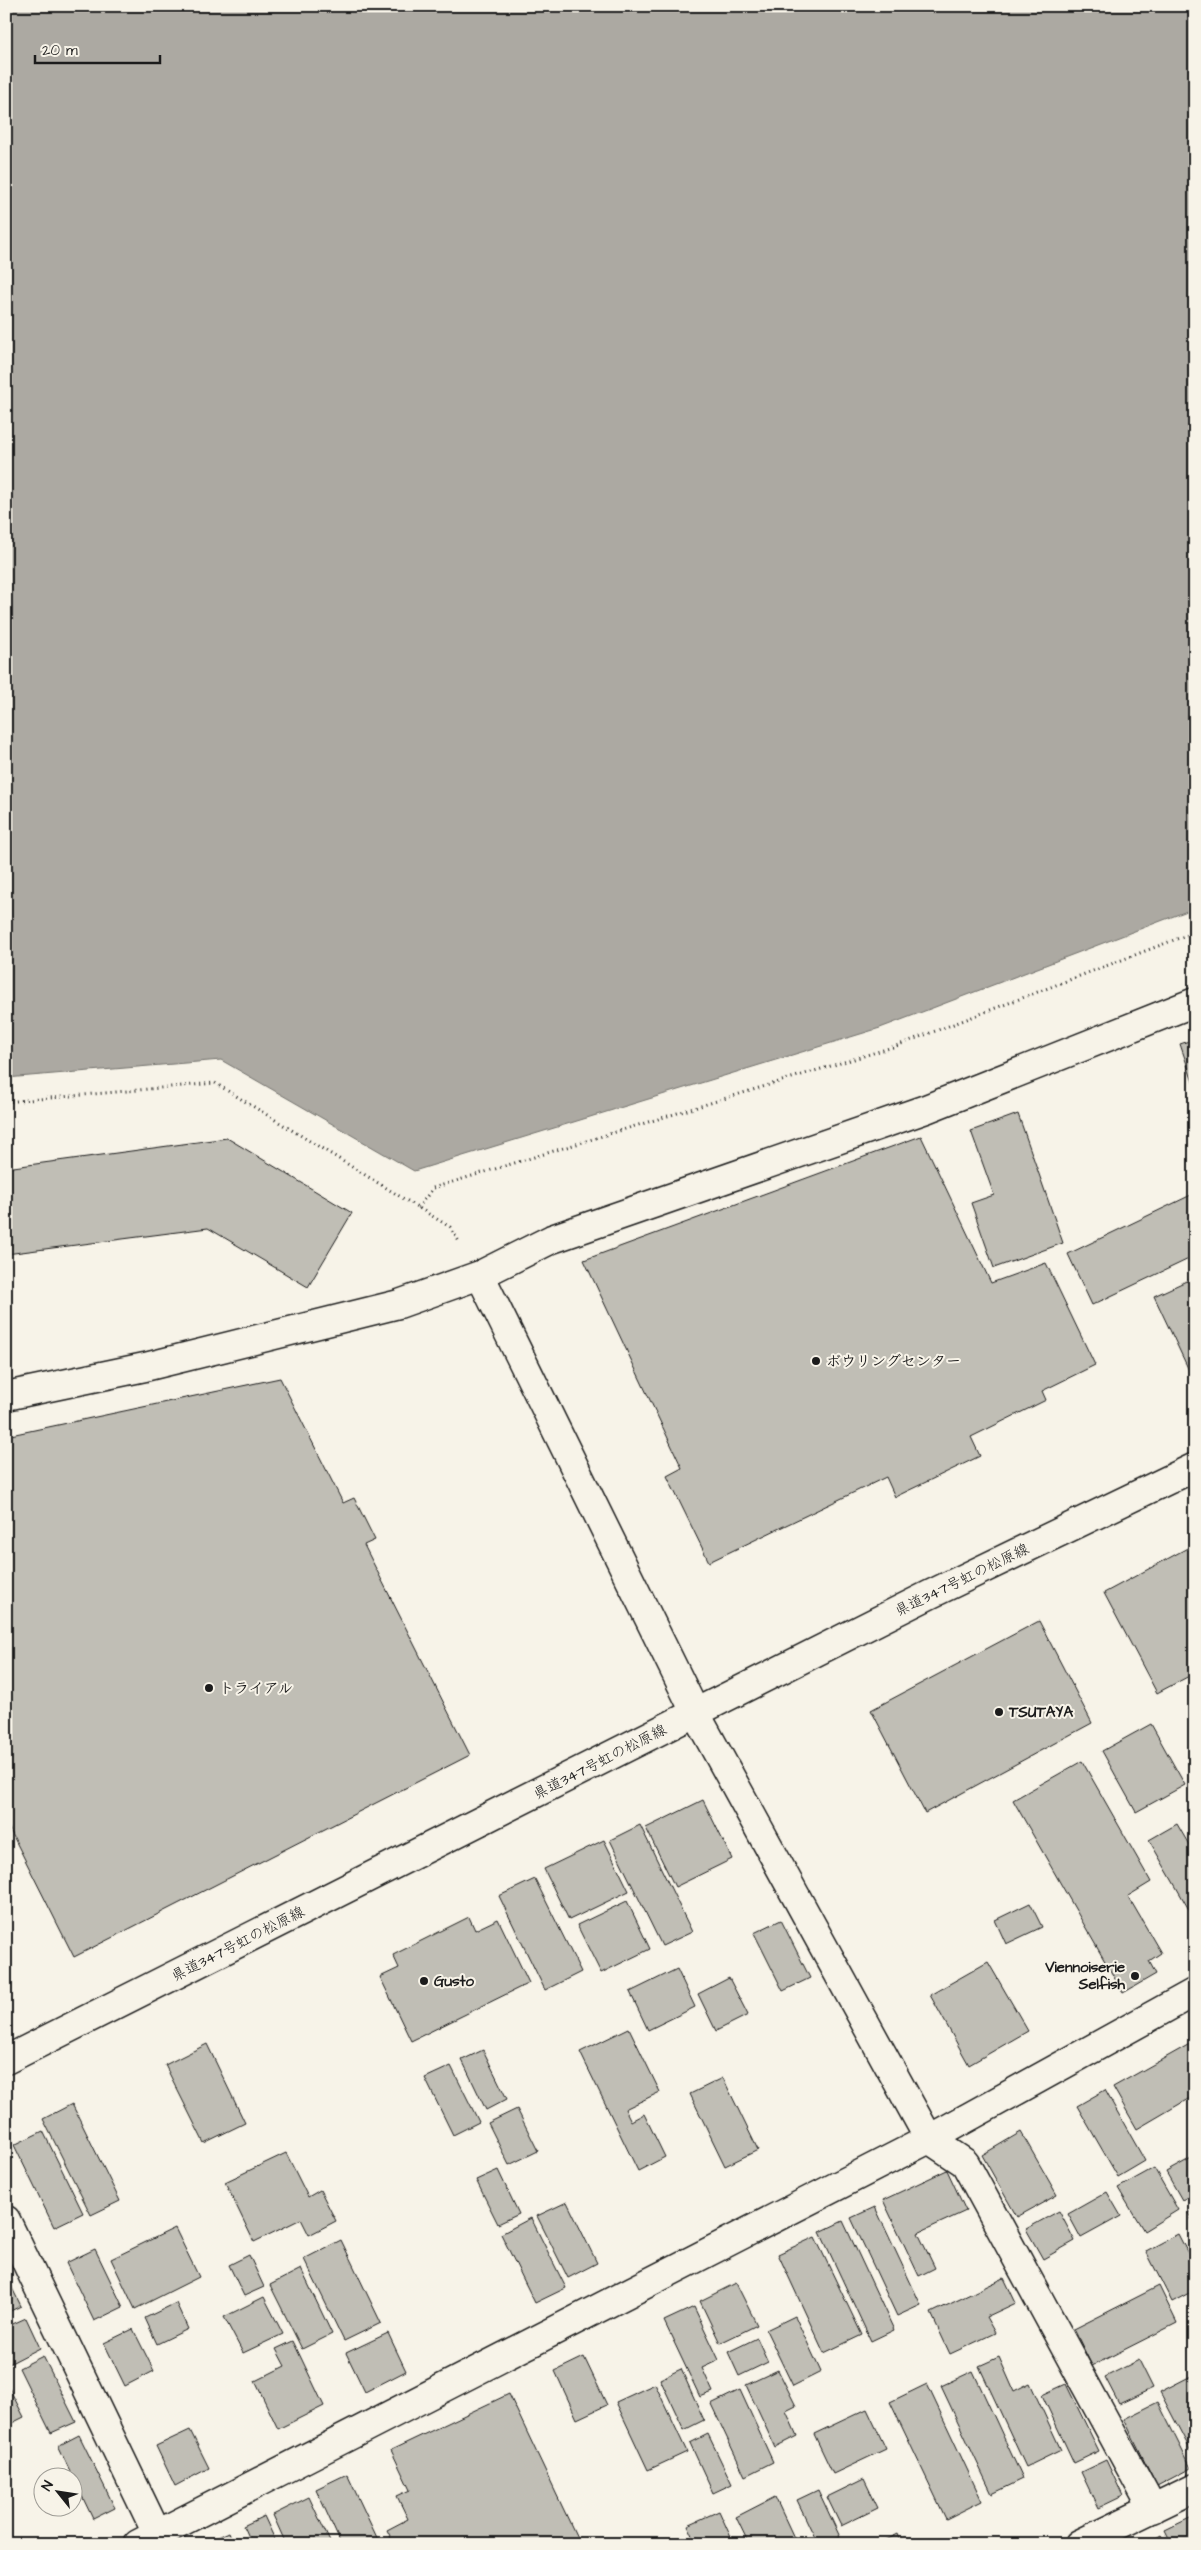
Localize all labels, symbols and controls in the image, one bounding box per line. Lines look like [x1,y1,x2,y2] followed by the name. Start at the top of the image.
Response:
[35,32,160,64] scale bar
[42,40,78,61] text: 20 m
[826,1351,961,1372] place label: ボウリングセンター
[810,1355,822,1367] marker: ボウリングセンター
[891,1538,1033,1622] street label: 県道347号虹の松原線
[219,1678,293,1699] place label: トライアル
[203,1682,215,1694] marker: トライアル
[1008,1702,1073,1723] place label: TSUTAYA
[993,1706,1005,1718] marker: TSUTAYA
[530,1719,670,1805] street label: 県道347号虹の松原線
[168,1901,308,1987] street label: 県道347号虹の松原線
[1044,1957,1126,1995] place label: Viennoiserie Selfish
[1129,1970,1141,1982] marker: Viennoiserie Selfish
[434,1971,475,1992] place label: Gusto
[418,1975,430,1987] marker: Gusto
[32,2468,82,2518] north arrow
[37,2477,59,2495] text: N

